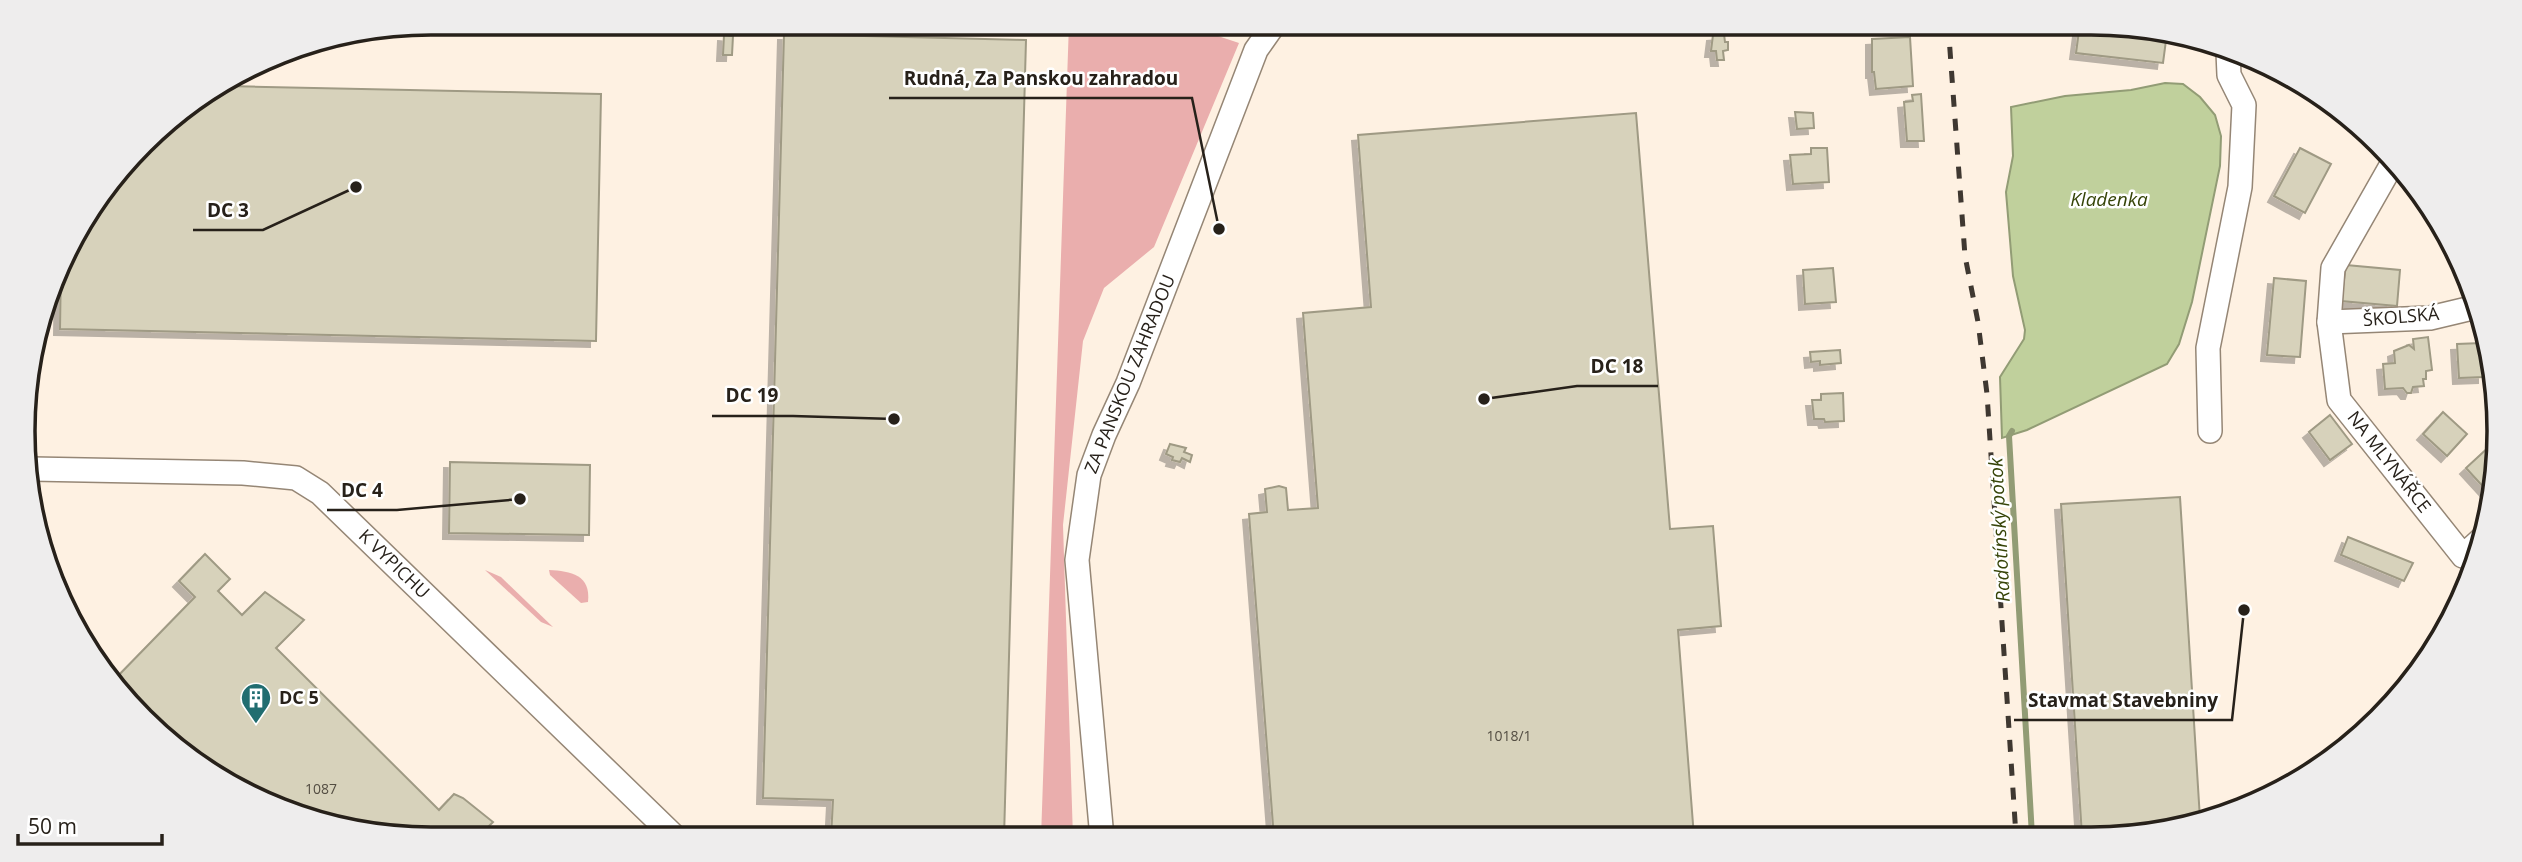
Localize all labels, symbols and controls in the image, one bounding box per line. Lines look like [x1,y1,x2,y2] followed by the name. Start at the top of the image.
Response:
[889,58,1192,98] callout: Rudná, Za Panskou zahradou
[904,65,1178,91] text: Rudná, Za Panskou zahradou
[2070,186,2148,212] water label: Kladenka
[193,190,263,230] callout: DC 3
[207,197,249,223] text: DC 3
[1078,271,1180,477] street label: ZA PANSKOU ZAHRADOU
[2362,301,2441,331] street label: ŠKOLSKÁ
[1577,346,1658,386] callout: DC 18
[1591,353,1644,379] text: DC 18
[712,376,793,416] callout: DC 19
[726,382,779,408] text: DC 19
[2343,406,2437,517] street label: NA MLYNÁŘCE
[1982,457,2016,603] water label: Radotínský potok
[327,470,397,510] callout: DC 4
[341,477,383,503] text: DC 4
[354,523,435,603] street label: K VYPICHU
[2014,680,2232,720] callout: Stavmat Stavebniny
[239,681,273,725] building icon: DC 5
[279,685,319,709] place label: DC 5
[2028,687,2218,713] text: Stavmat Stavebniny
[1486,726,1532,745] house number: 1018/1
[305,779,337,798] house number: 1087
[18,802,161,846] scale bar
[28,812,77,840] text: 50 m

